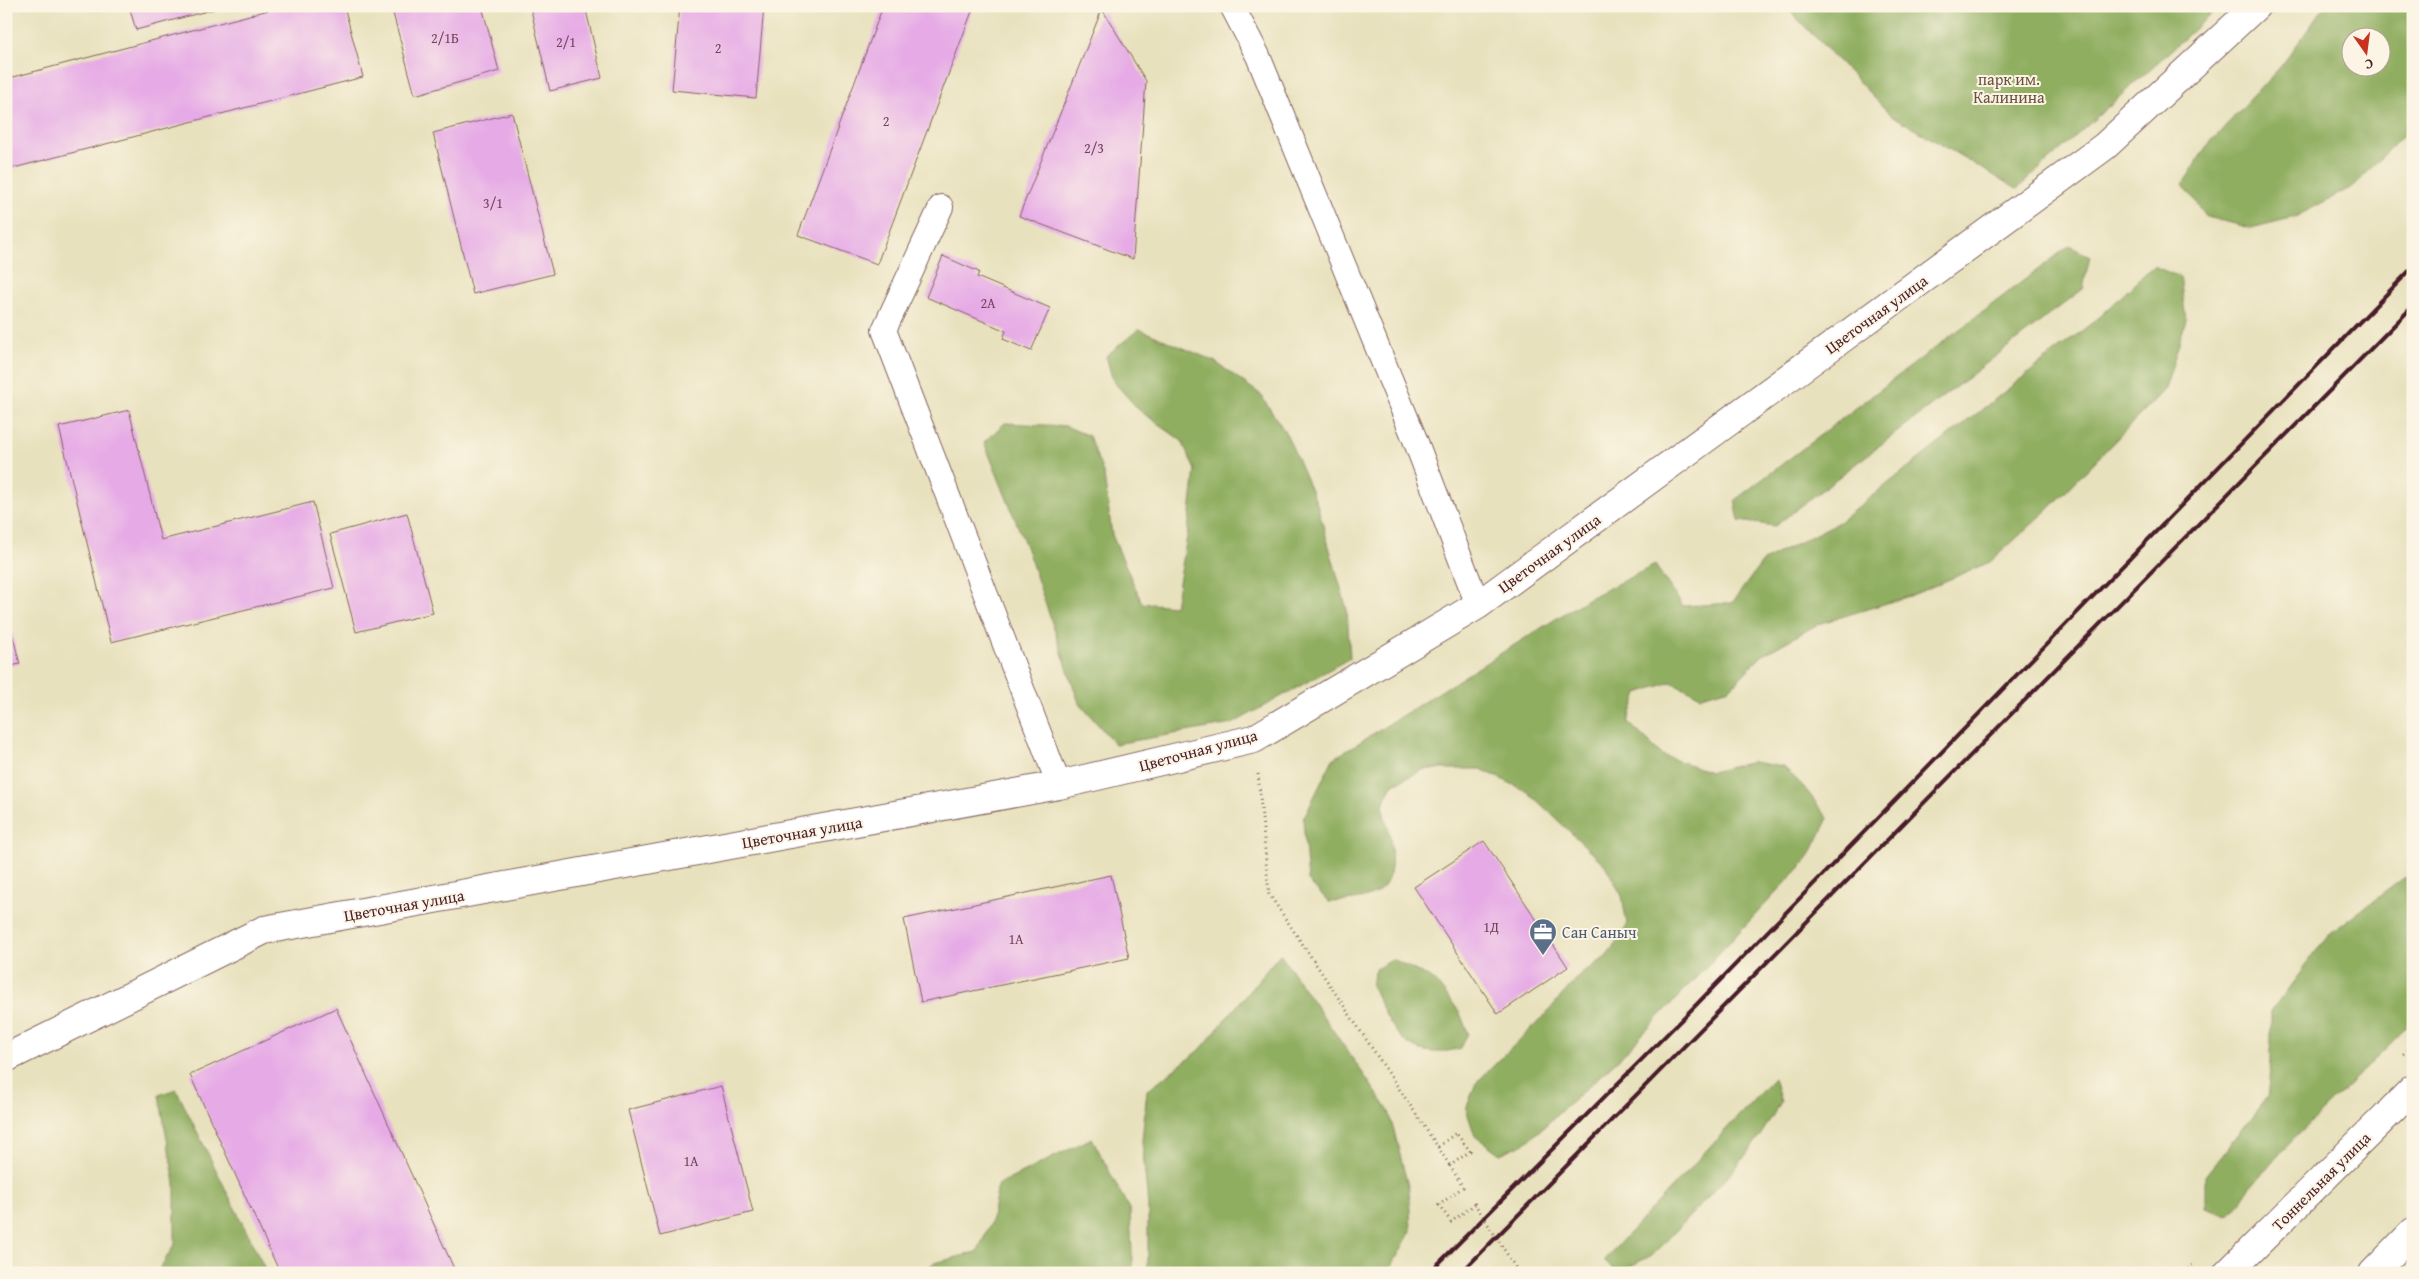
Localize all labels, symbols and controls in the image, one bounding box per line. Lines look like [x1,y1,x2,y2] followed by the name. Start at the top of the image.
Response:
[431,28,459,48] house number: 2/1Б
[2342,28,2392,78] north arrow
[556,32,576,52] house number: 2/1
[715,38,721,58] house number: 2
[2363,54,2375,75] text: С
[1973,67,2045,109] park label: парк им. Калинина
[883,111,889,131] house number: 2
[1084,138,1104,158] house number: 2/3
[483,193,503,213] house number: 3/1
[1820,268,1933,360] street label: Цветочная улица
[980,293,996,313] house number: 2А
[1493,507,1606,599] street label: Цветочная улица
[1136,723,1260,777] street label: Цветочная улица
[740,810,864,854] street label: Цветочная улица
[342,883,466,927] street label: Цветочная улица
[1483,917,1499,937] house number: 1Д
[1528,917,1558,956] office icon: Сан Саныч
[1562,920,1637,944] place label: Сан Саныч
[1008,929,1024,949] house number: 1А
[2266,1126,2376,1236] street label: Тоннельная улица
[683,1151,699,1171] house number: 1А

